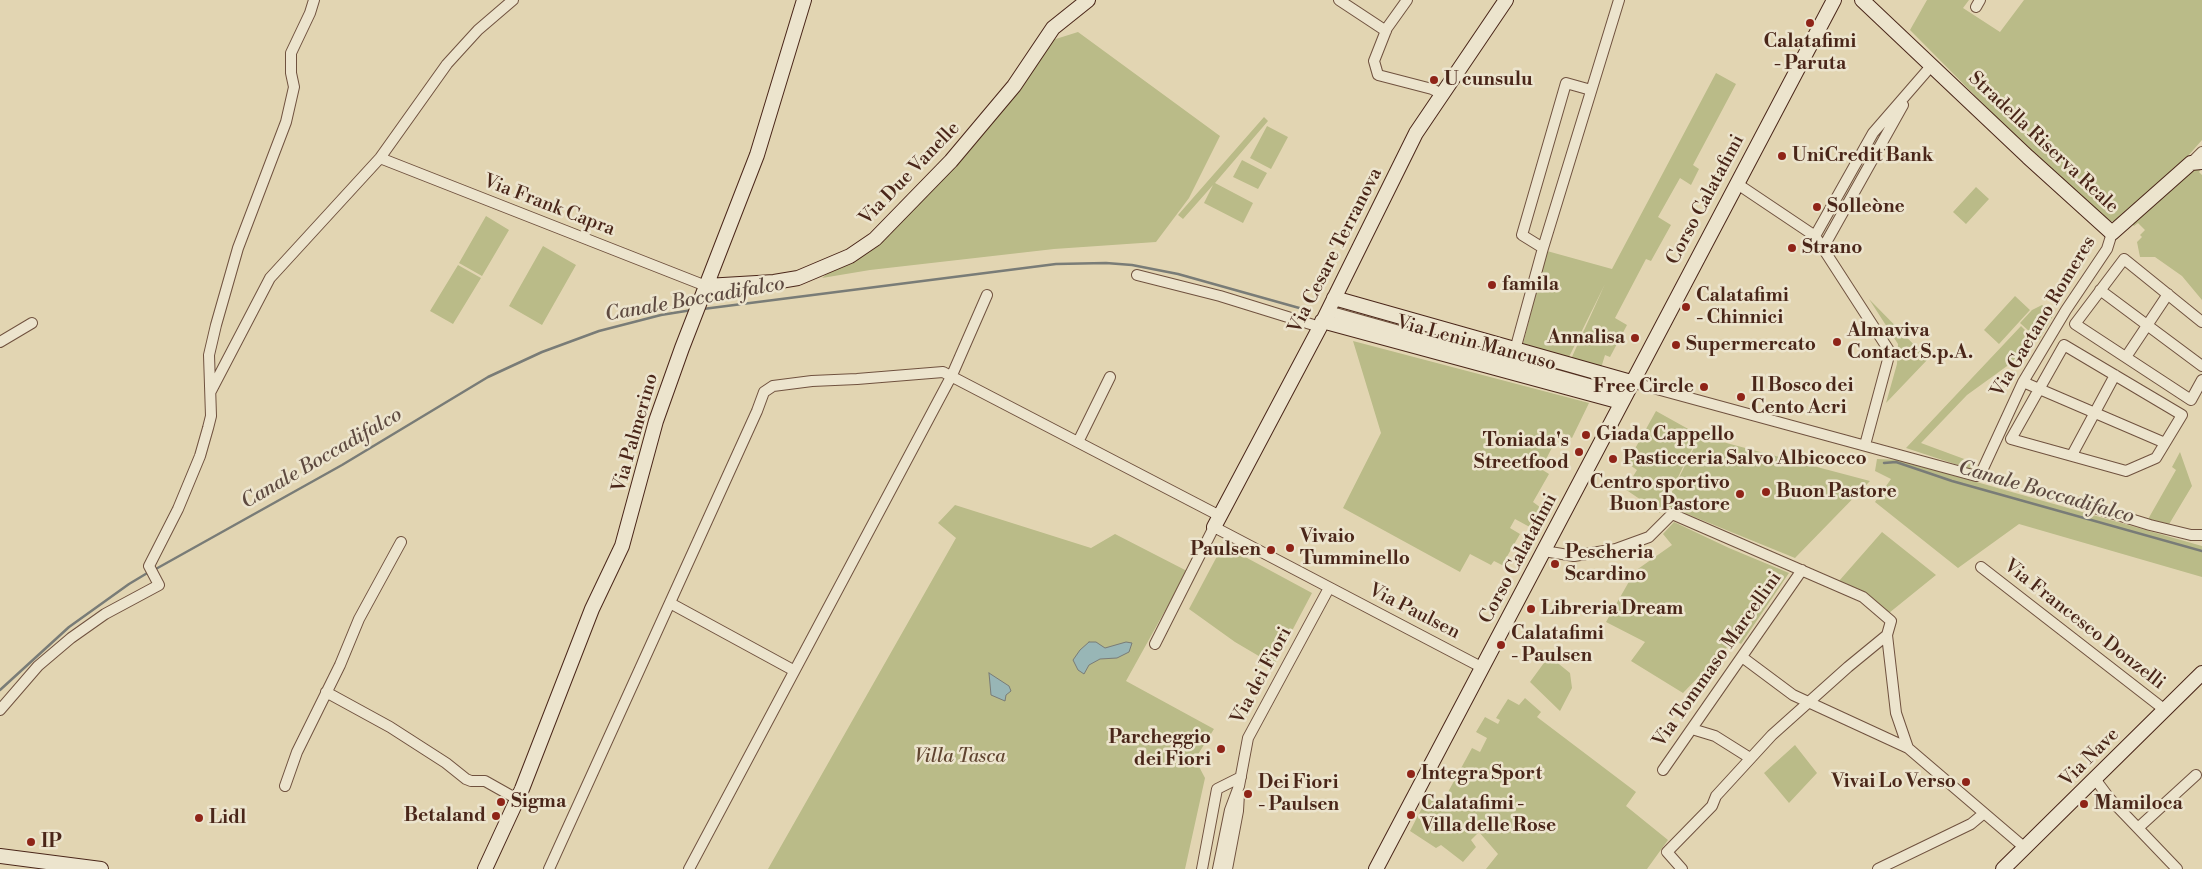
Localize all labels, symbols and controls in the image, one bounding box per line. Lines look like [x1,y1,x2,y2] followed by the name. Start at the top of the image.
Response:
[1804,17,1816,29] marker: Calatafimi - Paruta
[1764,31,1856,75] place label: Calatafimi - Paruta
[1963,67,2123,219] street label: Stradella Riserva Reale
[1444,69,1533,91] place label: U cunsulu
[1428,74,1440,86] marker: U cunsulu
[855,118,965,230] street label: Via Due Vanelle
[1662,131,1750,269] street label: Corso Calatafimi
[1792,145,1933,167] place label: UniCredit Bank
[1776,150,1788,162] marker: UniCredit Bank
[1284,164,1388,338] street label: Via Cesare Terranova
[480,170,618,242] street label: Via Frank Capra
[1827,196,1905,218] place label: Solleòne
[1811,201,1823,213] marker: Solleòne
[1987,232,2101,402] street label: Via Gaetano Romeres
[1802,237,1862,259] place label: Strano
[1786,242,1798,254] marker: Strano
[603,272,787,328] water label: Canale Boccadifalco
[1502,274,1559,296] place label: famila
[1486,279,1498,291] marker: famila
[1696,285,1789,329] place label: Calatafimi - Chinnici
[1680,301,1692,313] marker: Calatafimi - Chinnici
[1394,312,1558,376] street label: Via Lenin Mancuso
[1847,320,1973,364] place label: Almaviva Contact S.p.A.
[1547,327,1625,349] place label: Annalisa
[1629,332,1641,344] marker: Annalisa
[1686,334,1816,356] place label: Supermercato
[1831,336,1843,348] marker: Almaviva Contact S.p.A.
[1670,339,1682,351] marker: Supermercato
[608,371,664,495] street label: Via Palmerino
[1751,375,1854,419] place label: Il Bosco dei Cento Acri
[1593,376,1694,398] place label: Free Circle
[1698,381,1710,393] marker: Free Circle
[1735,391,1747,403] marker: Il Bosco dei Cento Acri
[237,403,407,515] water label: Canale Boccadifalco
[1596,424,1734,446] place label: Giada Cappello
[1580,429,1592,441] marker: Giada Cappello
[1474,430,1569,474] place label: Toniada's Streetfood
[1573,446,1585,458] marker: Toniada's Streetfood
[1623,448,1867,470] place label: Pasticceria Salvo Albicocco
[1607,453,1619,465] marker: Pasticceria Salvo Albicocco
[1955,456,2137,530] water label: Canale Boccadifalco
[1590,472,1730,516] place label: Centro sportivo Buon Pastore
[1776,481,1897,503] place label: Buon Pastore
[1760,486,1772,498] marker: Buon Pastore
[1734,488,1746,500] marker: Centro sportivo Buon Pastore
[1475,490,1563,628] street label: Corso Calatafimi
[1300,526,1410,570] place label: Vivaio Tumminello
[1190,539,1261,561] place label: Paulsen
[1284,542,1296,554] marker: Vivaio Tumminello
[1565,542,1653,586] place label: Pescheria Scardino
[1265,544,1277,556] marker: Paulsen
[1999,555,2169,695] street label: Via Francesco Donzelli
[1549,558,1561,570] marker: Pescheria Scardino
[1649,568,1787,752] street label: Via Tommaso Marcellini
[1364,579,1464,645] street label: Via Paulsen
[1541,598,1683,620] place label: Libreria Dream
[1525,603,1537,615] marker: Libreria Dream
[1227,623,1297,729] street label: Via dei Fiori
[1511,623,1604,667] place label: Calatafimi - Paulsen
[1495,639,1507,651] marker: Calatafimi - Paulsen
[2056,724,2124,792] street label: Via Nave
[1108,727,1211,771] place label: Parcheggio dei Fiori
[1215,743,1227,755] marker: Parcheggio dei Fiori
[914,746,1006,768] park label: Villa Tasca
[1421,763,1542,785] place label: Integra Sport
[1405,768,1417,780] marker: Integra Sport
[1832,771,1956,793] place label: Vivai Lo Verso
[1258,772,1339,816] place label: Dei Fiori - Paulsen
[1960,776,1972,788] marker: Vivai Lo Verso
[1242,788,1254,800] marker: Dei Fiori - Paulsen
[511,791,566,813] place label: Sigma
[1421,793,1556,837] place label: Calatafimi - Villa delle Rose
[2094,793,2183,815] place label: Mamiloca
[495,796,507,808] marker: Sigma
[2078,798,2090,810] marker: Mamiloca
[404,805,486,827] place label: Betaland
[209,807,246,829] place label: Lidl
[1405,809,1417,821] marker: Calatafimi - Villa delle Rose
[490,810,502,822] marker: Betaland
[193,812,205,824] marker: Lidl
[41,831,62,853] place label: IP
[25,836,37,848] marker: IP

